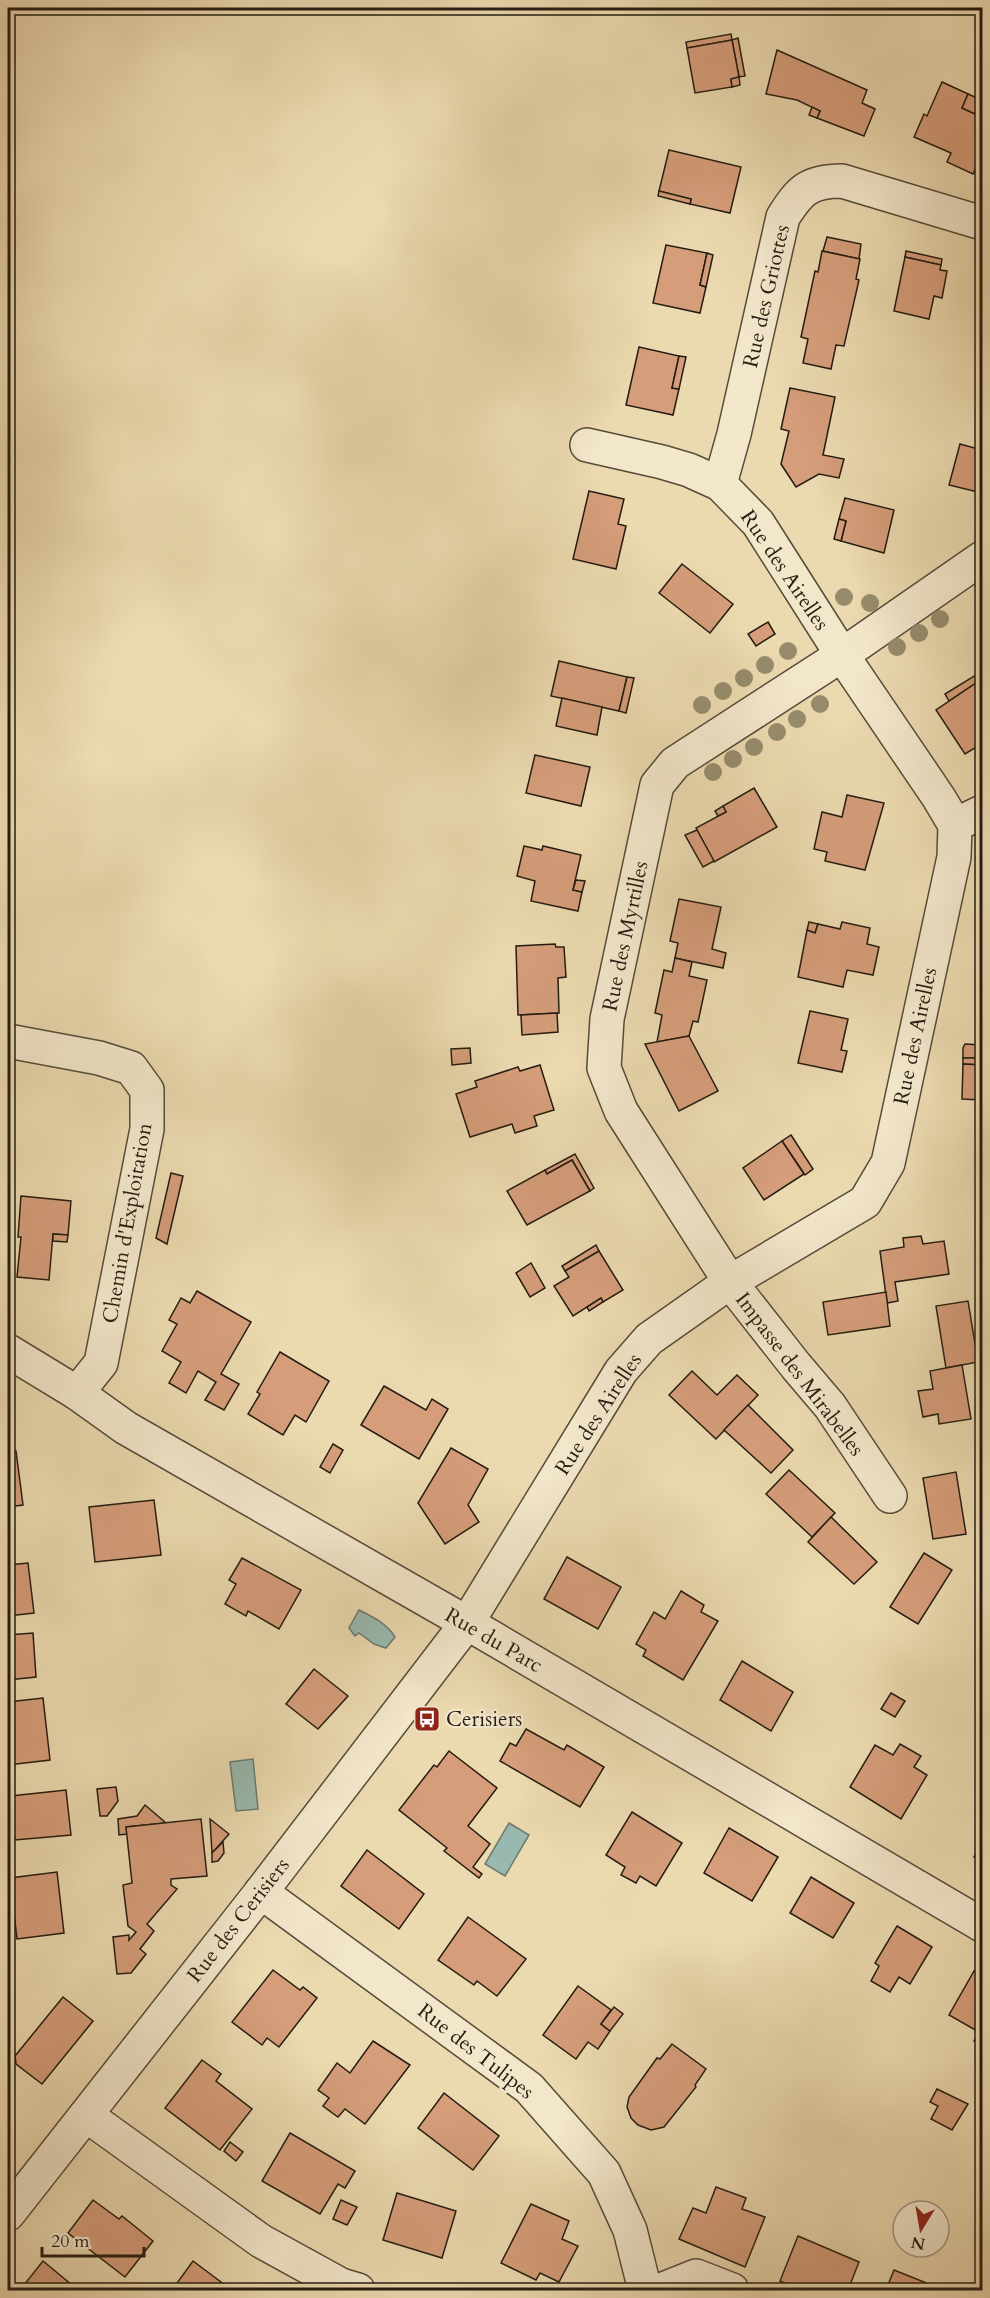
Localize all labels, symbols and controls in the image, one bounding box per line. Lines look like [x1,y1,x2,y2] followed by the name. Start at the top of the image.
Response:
[736,222,797,371] street label: Rue des Griottes
[733,504,836,636] street label: Rue des Airelles
[595,858,656,1014] street label: Rue des Myrtilles
[887,965,944,1108] street label: Rue des Airelles
[96,1121,159,1326] street label: Chemin d'Exploitation
[728,1286,871,1462] street label: Impasse des Mirabelles
[548,1348,649,1481] street label: Rue des Airelles
[440,1601,548,1680] street label: Rue du Parc
[412,1704,442,1734] bus stop icon: Cerisiers
[446,1705,522,1734] place label: Cerisiers
[181,1852,296,1989] street label: Rue des Cerisiers
[411,1997,540,2106] street label: Rue des Tulipes
[891,2199,951,2259] north arrow
[42,2220,144,2258] scale bar
[51,2229,90,2254] text: 20 m
[909,2231,927,2255] text: N

